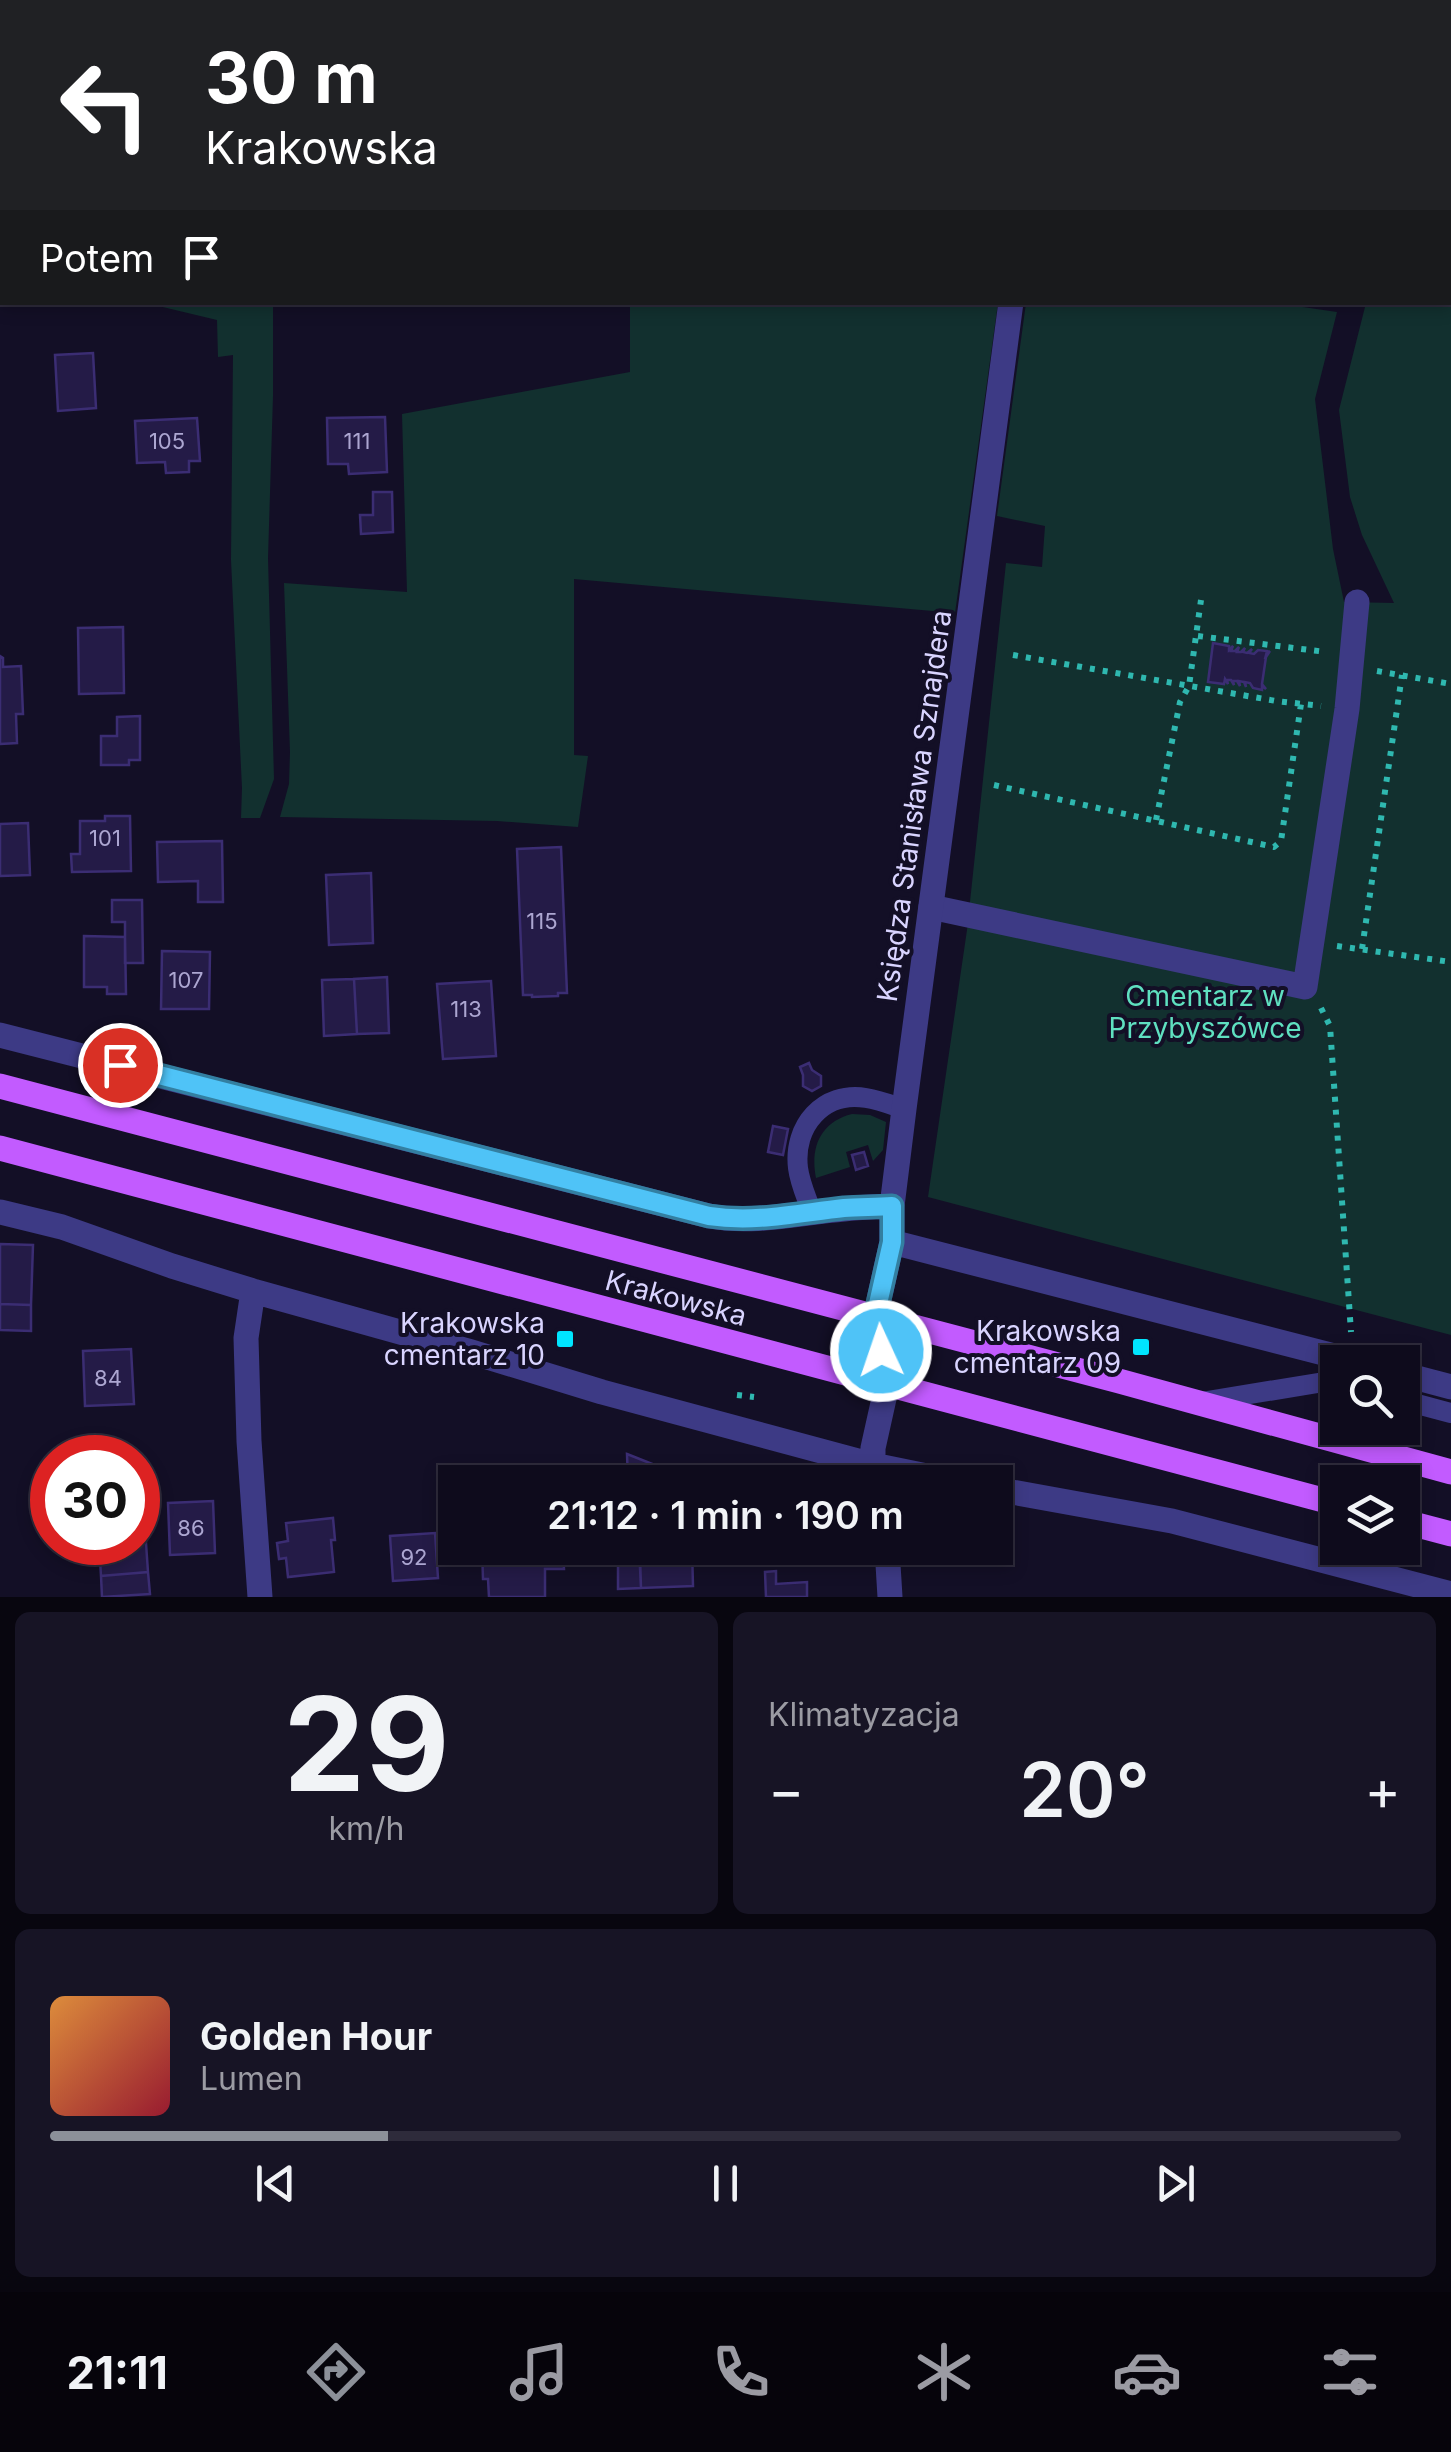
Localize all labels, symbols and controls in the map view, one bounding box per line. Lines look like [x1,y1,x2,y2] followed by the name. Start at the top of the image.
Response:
[205,35,378,120] text: 30 m
[40,40,170,170] icon: left
[205,120,438,175] text: Krakowska
[174,230,229,285] icon: arrive
[40,235,154,281] text: Potem
[149,428,185,454] house number: 105
[344,428,370,454] house number: 111
[870,608,958,1004] street label: Księdza Stanisława Sznajdera
[89,825,121,851] house number: 101
[526,908,558,934] house number: 115
[169,967,203,993] house number: 107
[1109,979,1301,1045] park label: Cmentarz w Przybyszówce
[450,996,482,1022] house number: 113
[78,1023,163,1108] pin
[93,1038,148,1093] icon: arrive
[602,1263,750,1333] street label: Krakowska
[829,1299,933,1403] position arrow
[384,1306,545,1372] place label: Krakowska cmentarz 10
[954,1314,1121,1380] place label: Krakowska cmentarz 09
[554,1328,576,1350] marker: Krakowska cmentarz 10
[1130,1336,1152,1358] marker: Krakowska cmentarz 09
[1320,1345,1420,1565] map controls
[1320,1345,1420,1445] button: search
[94,1365,122,1391] house number: 84
[30,1435,160,1565] speed limit sign: 30
[1320,1465,1420,1565] button: layers
[547,1492,904,1538] text: 21:12 · 1 min · 190 m
[177,1515,205,1541] house number: 86
[400,1544,428,1570] house number: 92
[283,1665,450,1822] text: 29
[768,1695,960,1734] text: Klimatyzacja
[1019,1744,1150,1835] text: 20°
[768,1757,804,1823] text: −
[1365,1757,1401,1823] text: +
[328,1809,405,1848] text: km/h
[200,2013,432,2059] text: Golden Hour
[200,2059,303,2098] text: Lumen
[248,2156,303,2211] icon: previous
[698,2156,753,2211] icon: pause
[1148,2156,1203,2211] icon: next
[301,2337,371,2407] icon: directions
[504,2337,574,2407] icon: music
[706,2337,776,2407] icon: phone
[909,2337,979,2407] icon: climate
[1112,2337,1182,2407] icon: car
[1315,2337,1385,2407] icon: filters
[66,2345,168,2400] text: 21:11

